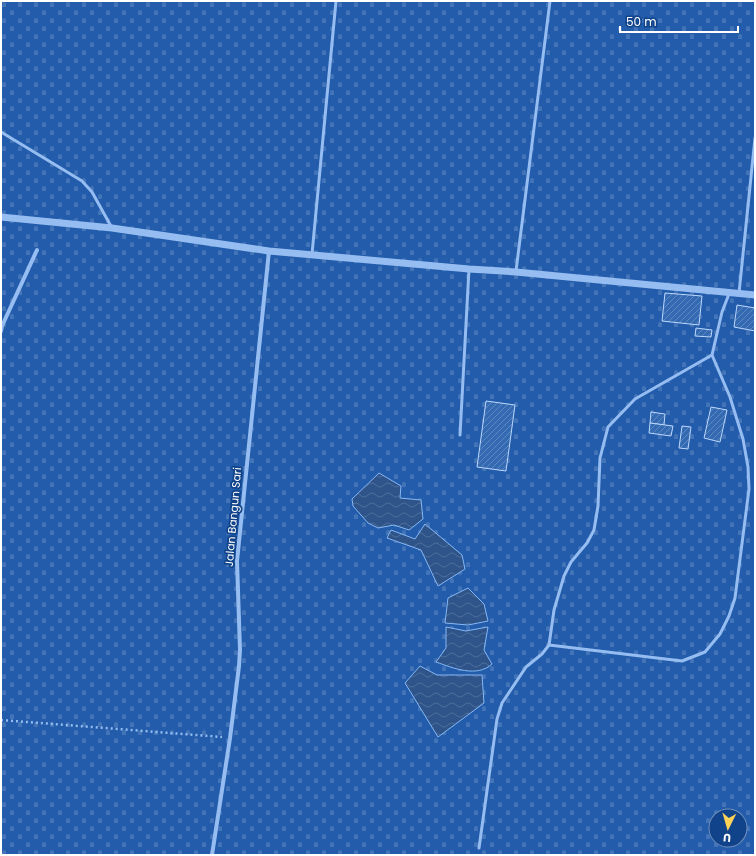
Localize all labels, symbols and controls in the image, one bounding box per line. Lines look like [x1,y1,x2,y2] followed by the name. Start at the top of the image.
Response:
[620,8,738,34] scale bar
[626,13,657,30] text: 50 m
[221,466,245,567] street label: Jalan Bangun Sari
[708,808,748,848] north arrow
[722,830,732,846] text: U

